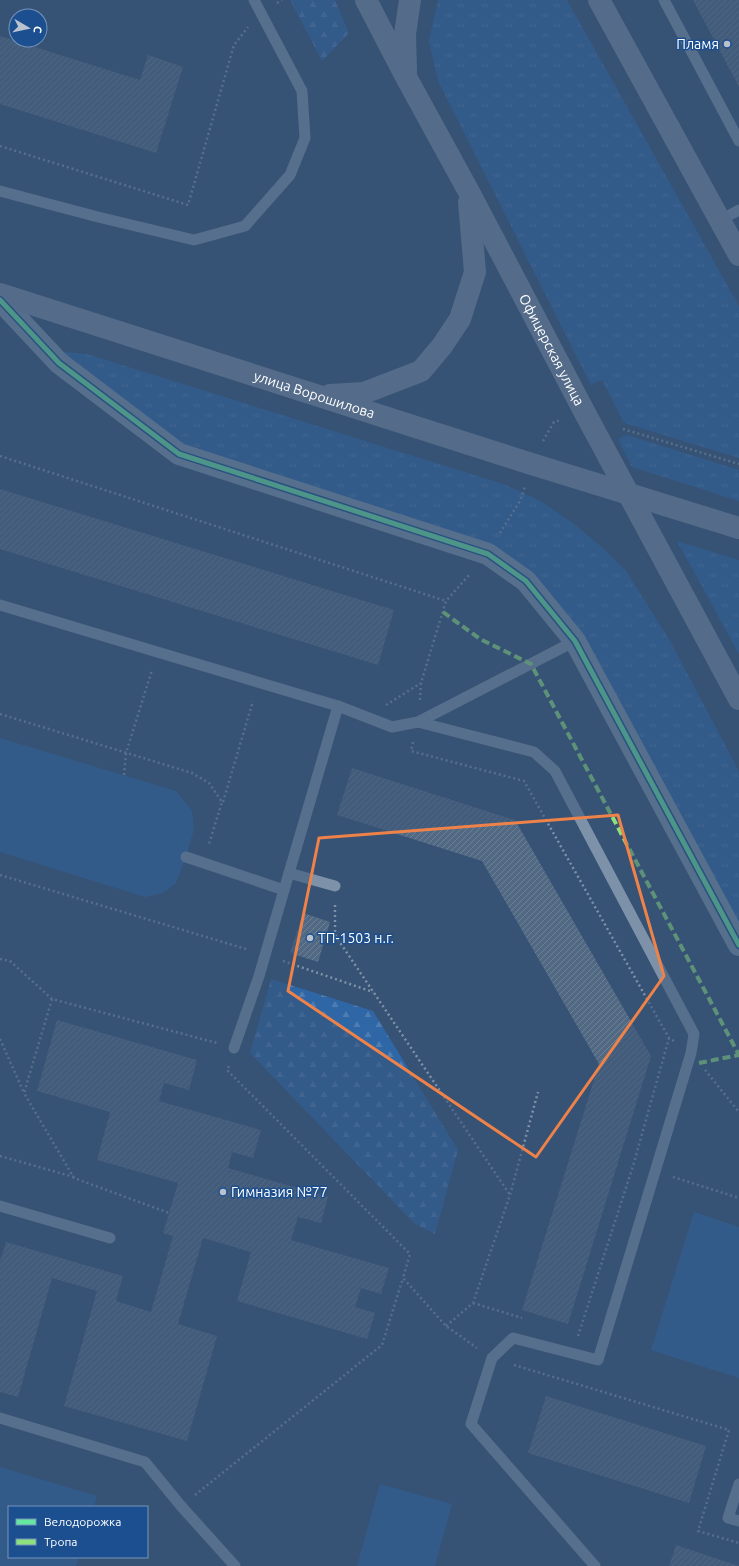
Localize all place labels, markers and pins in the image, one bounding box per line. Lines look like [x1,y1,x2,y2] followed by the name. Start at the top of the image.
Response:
[676,36,719,52] place label: Пламя
[722,39,732,49] marker: Пламя
[318,930,394,946] place label: ТП-1503 н.г.
[305,933,315,943] marker: ТП-1503 н.г.
[231,1184,328,1200] place label: Гимназия №77
[218,1187,228,1197] marker: Гимназия №77

